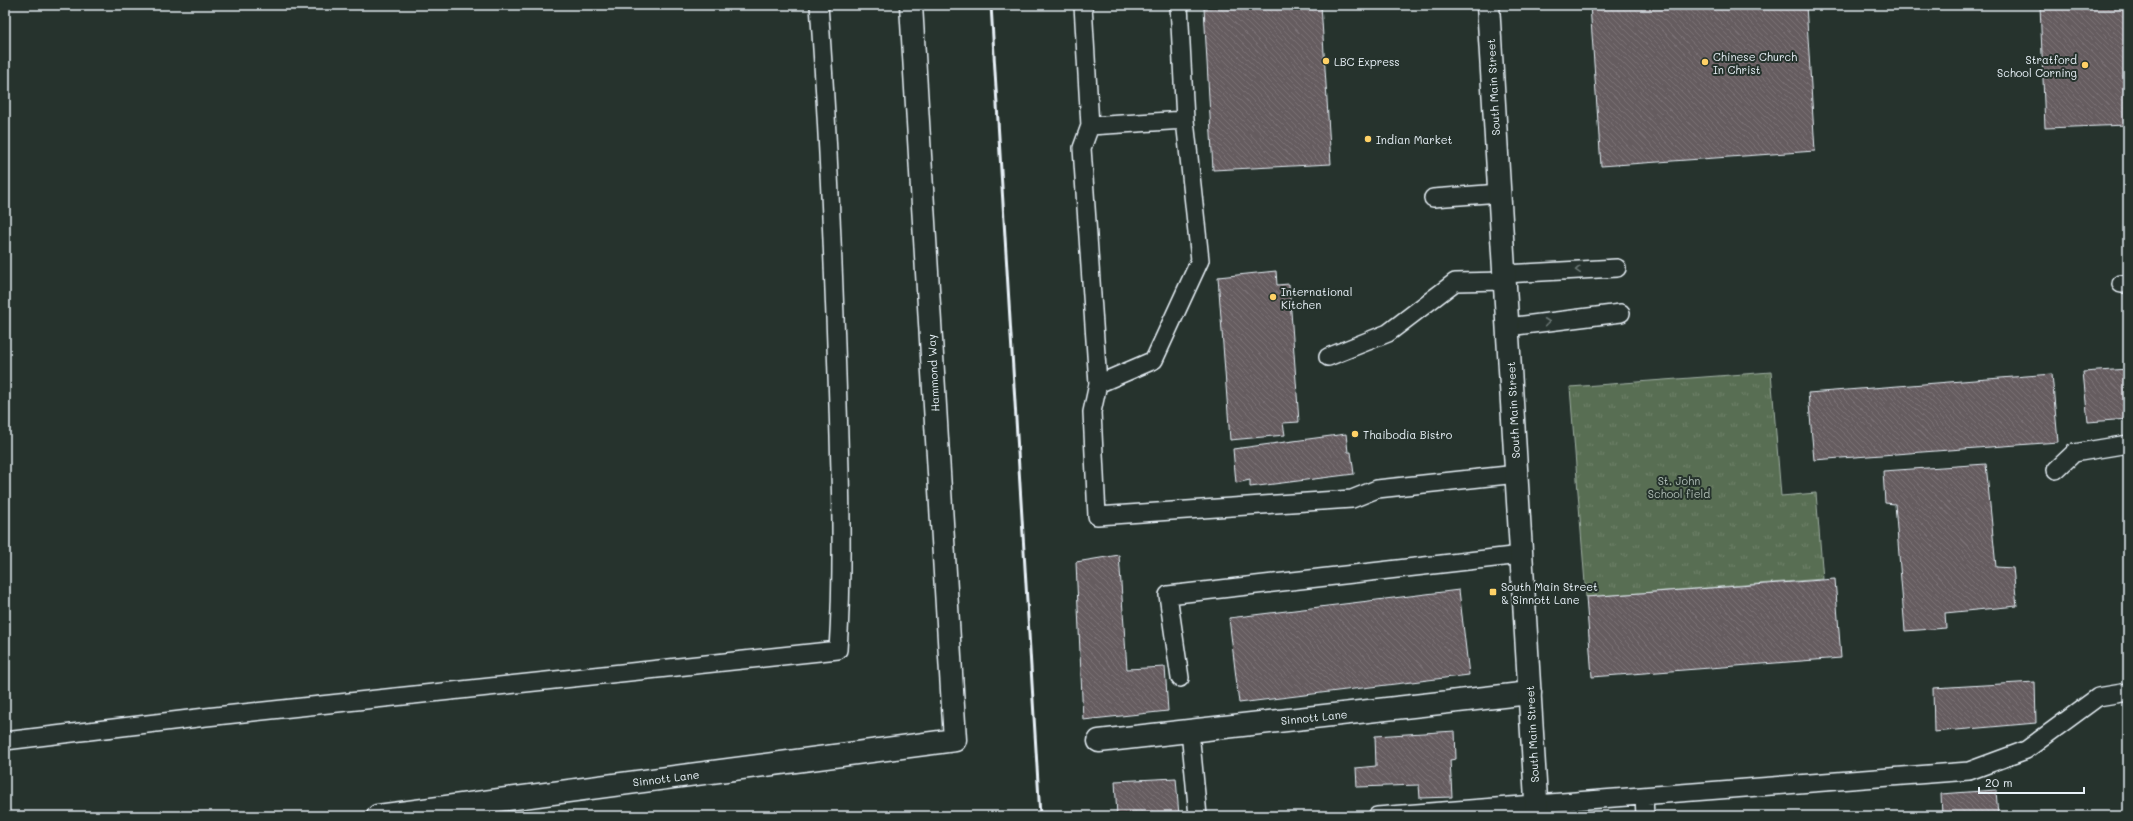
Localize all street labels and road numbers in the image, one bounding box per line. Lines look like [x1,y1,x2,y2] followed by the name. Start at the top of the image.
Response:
[1483,38,1503,136] street label: South Main Street
[923,334,943,412] street label: Hammond Way
[1503,361,1523,459] street label: South Main Street
[1522,685,1542,783] street label: South Main Street
[1280,706,1348,728] street label: Sinnott Lane
[632,766,700,790] street label: Sinnott Lane

